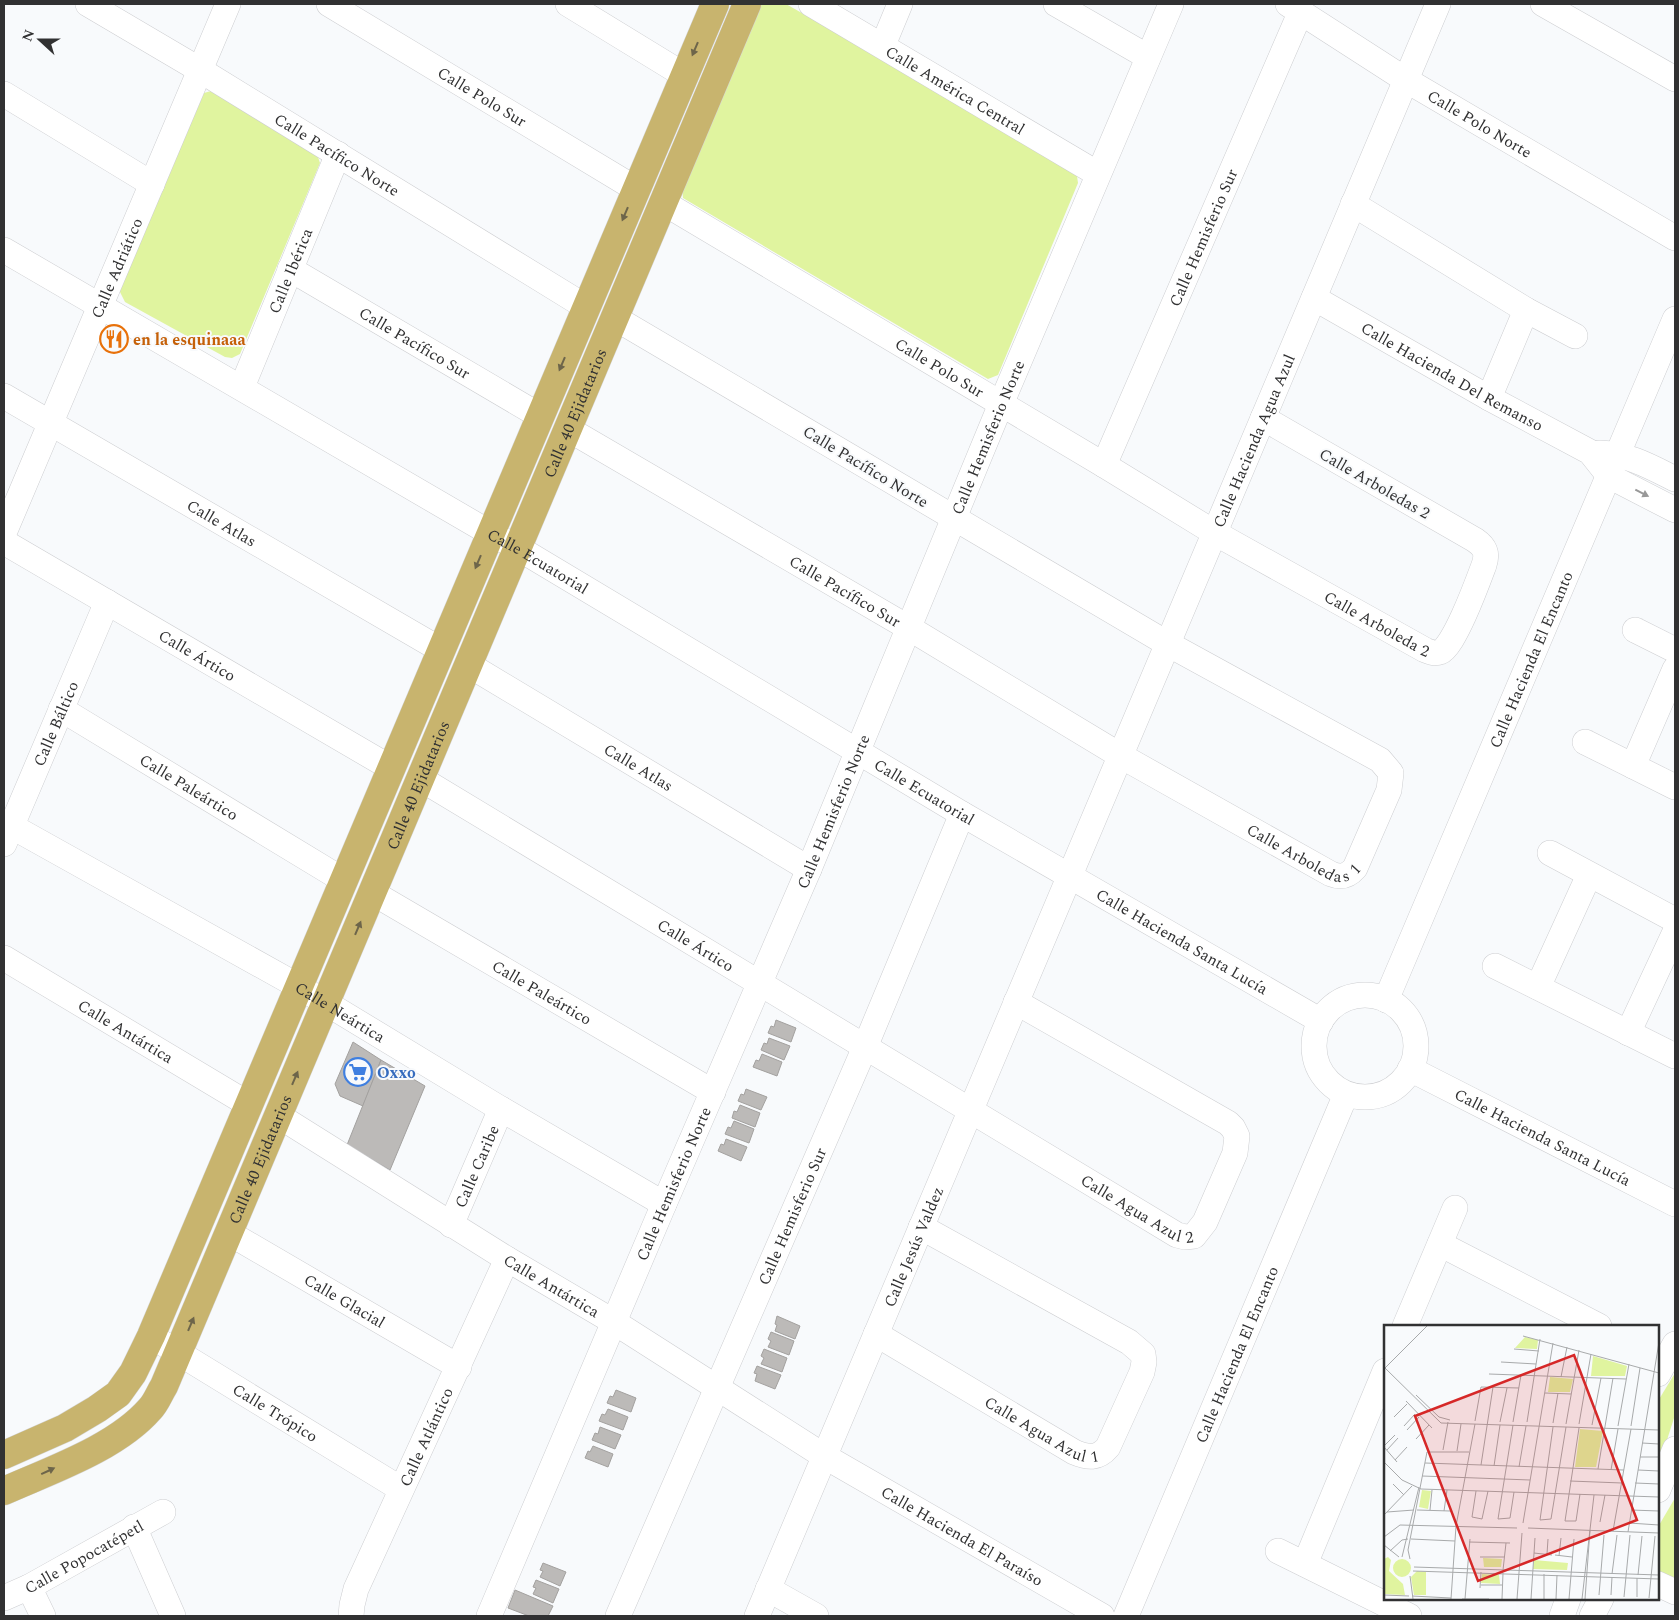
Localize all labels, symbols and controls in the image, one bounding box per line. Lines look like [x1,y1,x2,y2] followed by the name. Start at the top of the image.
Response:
[15,15,65,65] north arrow
[16,26,40,45] text: N
[881,40,1029,141] street label: Calle América Central
[691,42,699,56] one-way arrow
[433,61,531,133] street label: Calle Polo Sur
[1423,84,1536,164] street label: Calle Polo Norte
[269,107,404,203] street label: Calle Pacífico Norte
[1163,165,1244,311] street label: Calle Hemisferio Sur
[621,207,629,221] one-way arrow
[85,214,149,322] street label: Calle Adriático
[263,224,319,317] street label: Calle Ibérica
[354,301,475,386] street label: Calle Pacífico Sur
[1356,316,1547,438] street label: Calle Hacienda Del Remanso
[99,324,129,354] restaurant icon: en la esquinaaa
[133,328,247,352] place label: en la esquinaaa
[890,332,989,404] street label: Calle Polo Sur
[538,345,613,482] street label: Calle 40 Ejidatarios
[1207,350,1302,531] street label: Calle Hacienda Agua Azul
[946,356,1031,518] street label: Calle Hemisferio Norte
[557,357,565,371] one-way arrow
[798,420,933,514] street label: Calle Pacífico Norte
[1315,442,1434,525] street label: Calle Arboledas 2
[1635,489,1649,497] one-way arrow
[182,494,261,553] street label: Calle Atlas
[483,523,593,601] street label: Calle Ecuatorial
[784,550,905,634] street label: Calle Pacífico Sur
[473,555,481,569] one-way arrow
[1483,568,1580,752] street label: Calle Hacienda El Encanto
[1319,585,1433,664] street label: Calle Arboleda 2
[154,624,240,688] street label: Calle Ártico
[27,677,85,770] street label: Calle Báltico
[380,717,456,854] street label: Calle 40 Ejidatarios
[791,731,876,893] street label: Calle Hemisferio Norte
[599,738,678,798] street label: Calle Atlas
[135,748,243,827] street label: Calle Paleártico
[869,753,979,832] street label: Calle Ecuatorial
[1242,818,1367,889] street label: Calle Arboledas 1
[1091,883,1272,1001] street label: Calle Hacienda Santa Lucía
[652,913,738,978] street label: Calle Ártico
[354,920,362,935] one-way arrow
[487,954,596,1032] street label: Calle Paleártico
[290,976,390,1049] street label: Calle Neártica
[73,994,178,1070] street label: Calle Antártica
[343,1057,373,1087] supermarket icon: Oxxo
[377,1061,416,1085] place label: Oxxo
[291,1070,299,1085] one-way arrow
[1450,1083,1635,1193] street label: Calle Hacienda Santa Lucía
[223,1091,299,1228] street label: Calle 40 Ejidatarios
[630,1103,718,1265] street label: Calle Hemisferio Norte
[449,1121,506,1212] street label: Calle Caribe
[752,1144,833,1289] street label: Calle Hemisferio Sur
[1076,1169,1195,1250] street label: Calle Agua Azul 2
[878,1183,950,1311] street label: Calle Jesús Valdez
[499,1248,604,1324] street label: Calle Antártica
[1189,1262,1285,1447] street label: Calle Hacienda El Encanto
[299,1268,389,1334] street label: Calle Glacial
[188,1317,196,1331] one-way arrow
[1384,1325,1659,1600] inset map
[228,1378,322,1448] street label: Calle Trópico
[393,1384,460,1491] street label: Calle Atlántico
[980,1390,1101,1470] street label: Calle Agua Azul 1
[41,1467,55,1475] one-way arrow
[876,1480,1047,1593] street label: Calle Hacienda El Paraíso
[20,1514,148,1600] street label: Calle Popocatépetl

